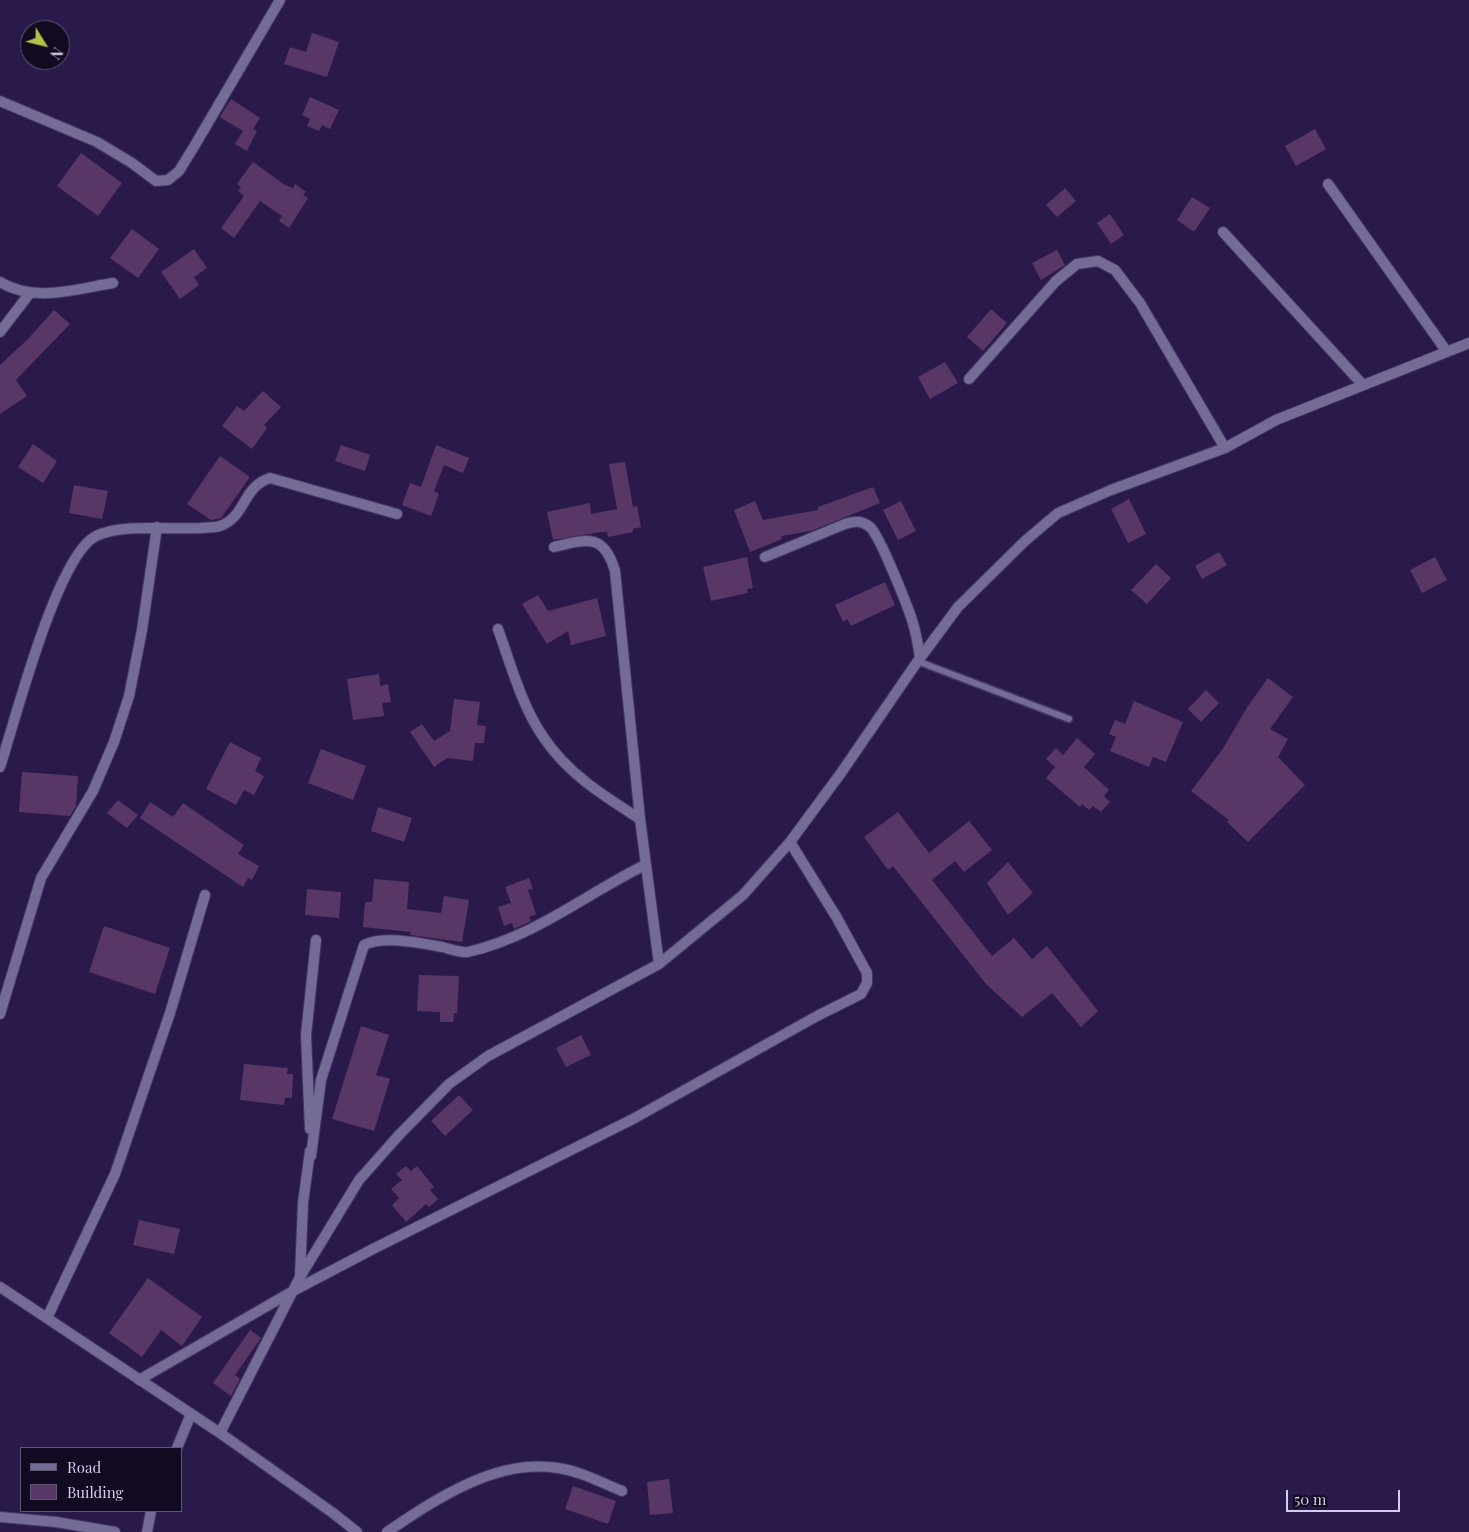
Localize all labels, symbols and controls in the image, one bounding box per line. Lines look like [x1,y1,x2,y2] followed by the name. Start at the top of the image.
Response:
[20,20,70,70] north arrow
[46,44,67,63] text: N
[20,1447,182,1512] legend
[67,1457,101,1477] text: Road
[1289,1480,1403,1512] scale bar
[67,1482,123,1502] text: Building
[1294,1489,1326,1509] text: 50 m

